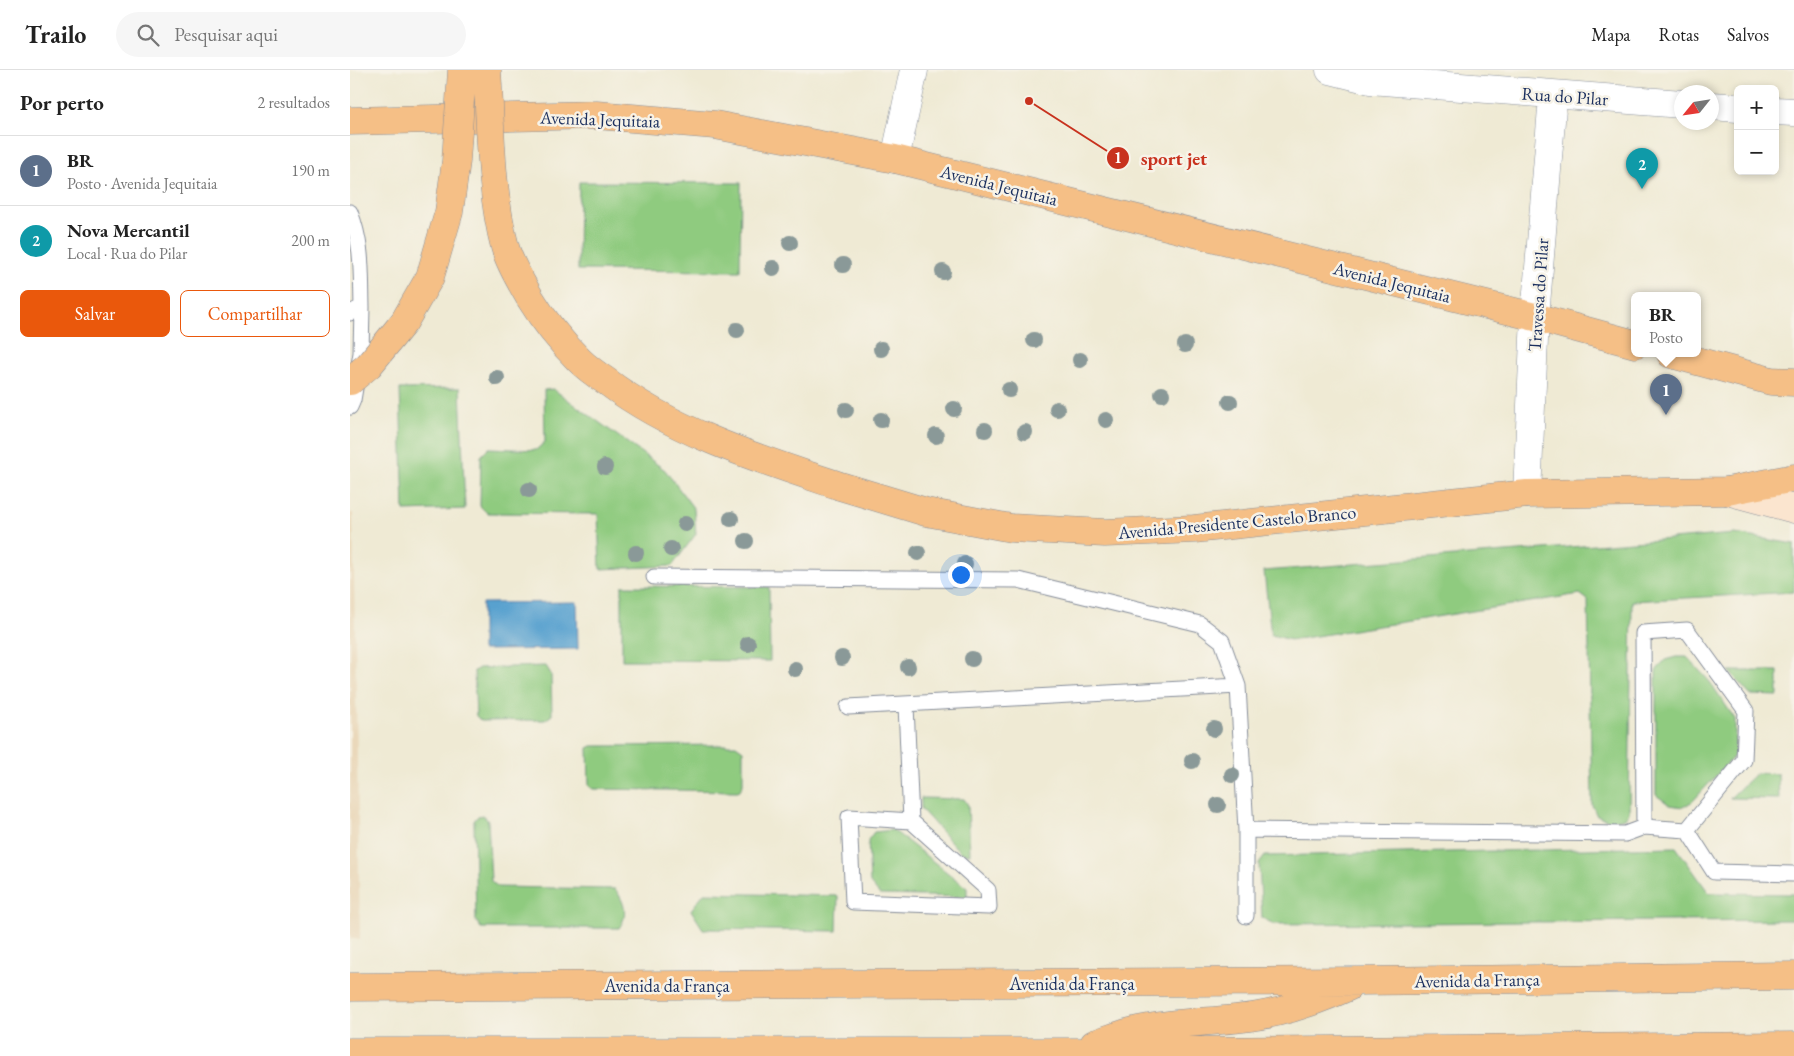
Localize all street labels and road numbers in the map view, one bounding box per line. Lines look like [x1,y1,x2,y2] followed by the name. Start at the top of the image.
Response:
[1521,82,1609,110] street label: Rua do Pilar
[539,105,661,133] street label: Avenida Jequitaia
[937,159,1061,211] street label: Avenida Jequitaia
[1523,238,1553,352] street label: Travessa do Pilar
[1330,256,1454,308] street label: Avenida Jequitaia
[1116,500,1357,544] street label: Avenida Presidente Castelo Branco
[1413,967,1541,993] street label: Avenida da França
[1008,972,1136,995] street label: Avenida da França
[603,974,731,997] street label: Avenida da França

